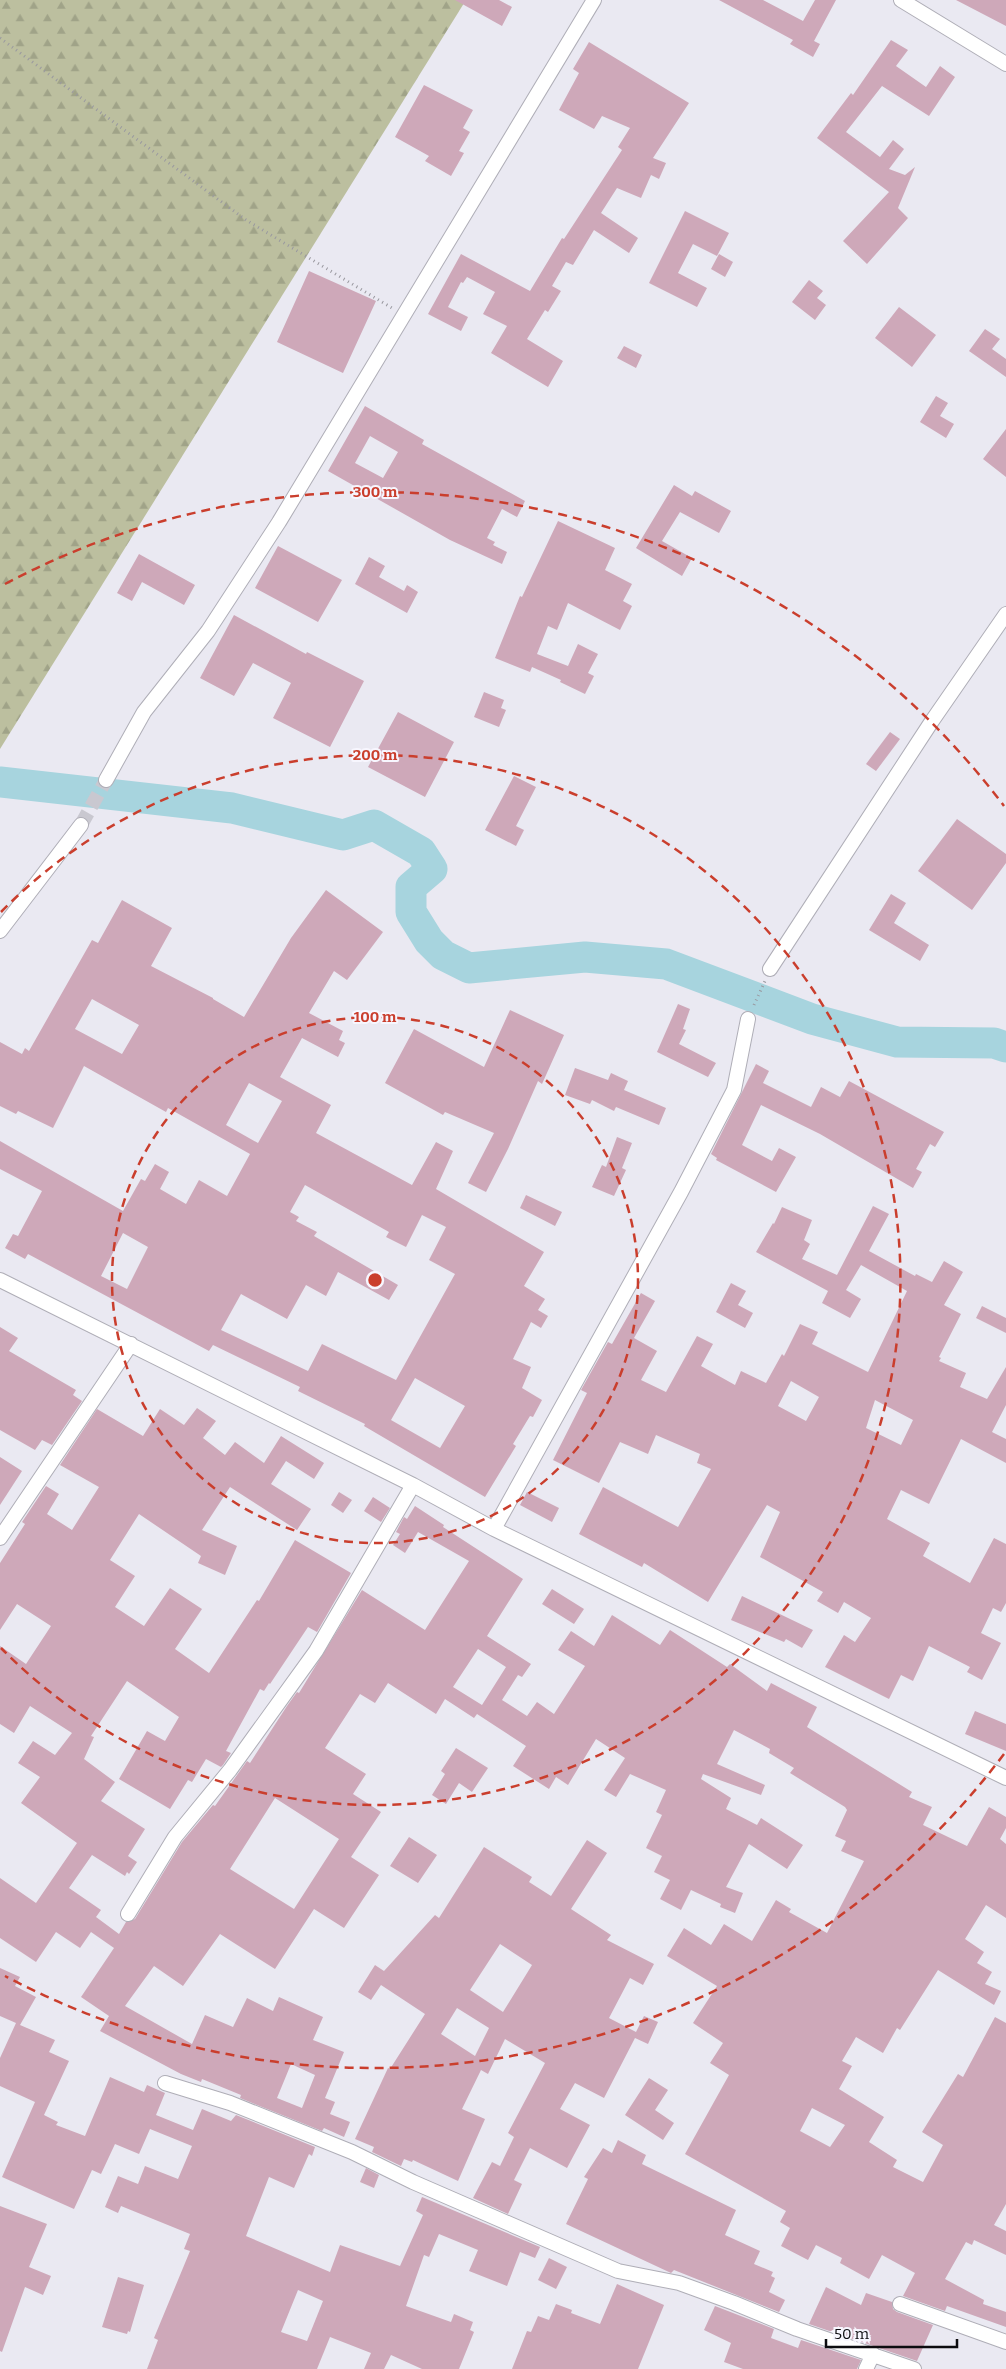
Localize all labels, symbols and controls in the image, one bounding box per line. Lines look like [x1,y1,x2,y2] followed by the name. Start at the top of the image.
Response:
[353,483,398,501] text: 300 m
[353,746,398,764] text: 200 m
[354,1008,397,1026] text: 100 m
[366,1271,384,1289] centre of rings
[826,2316,957,2348] scale bar
[834,2325,870,2343] text: 50 m

